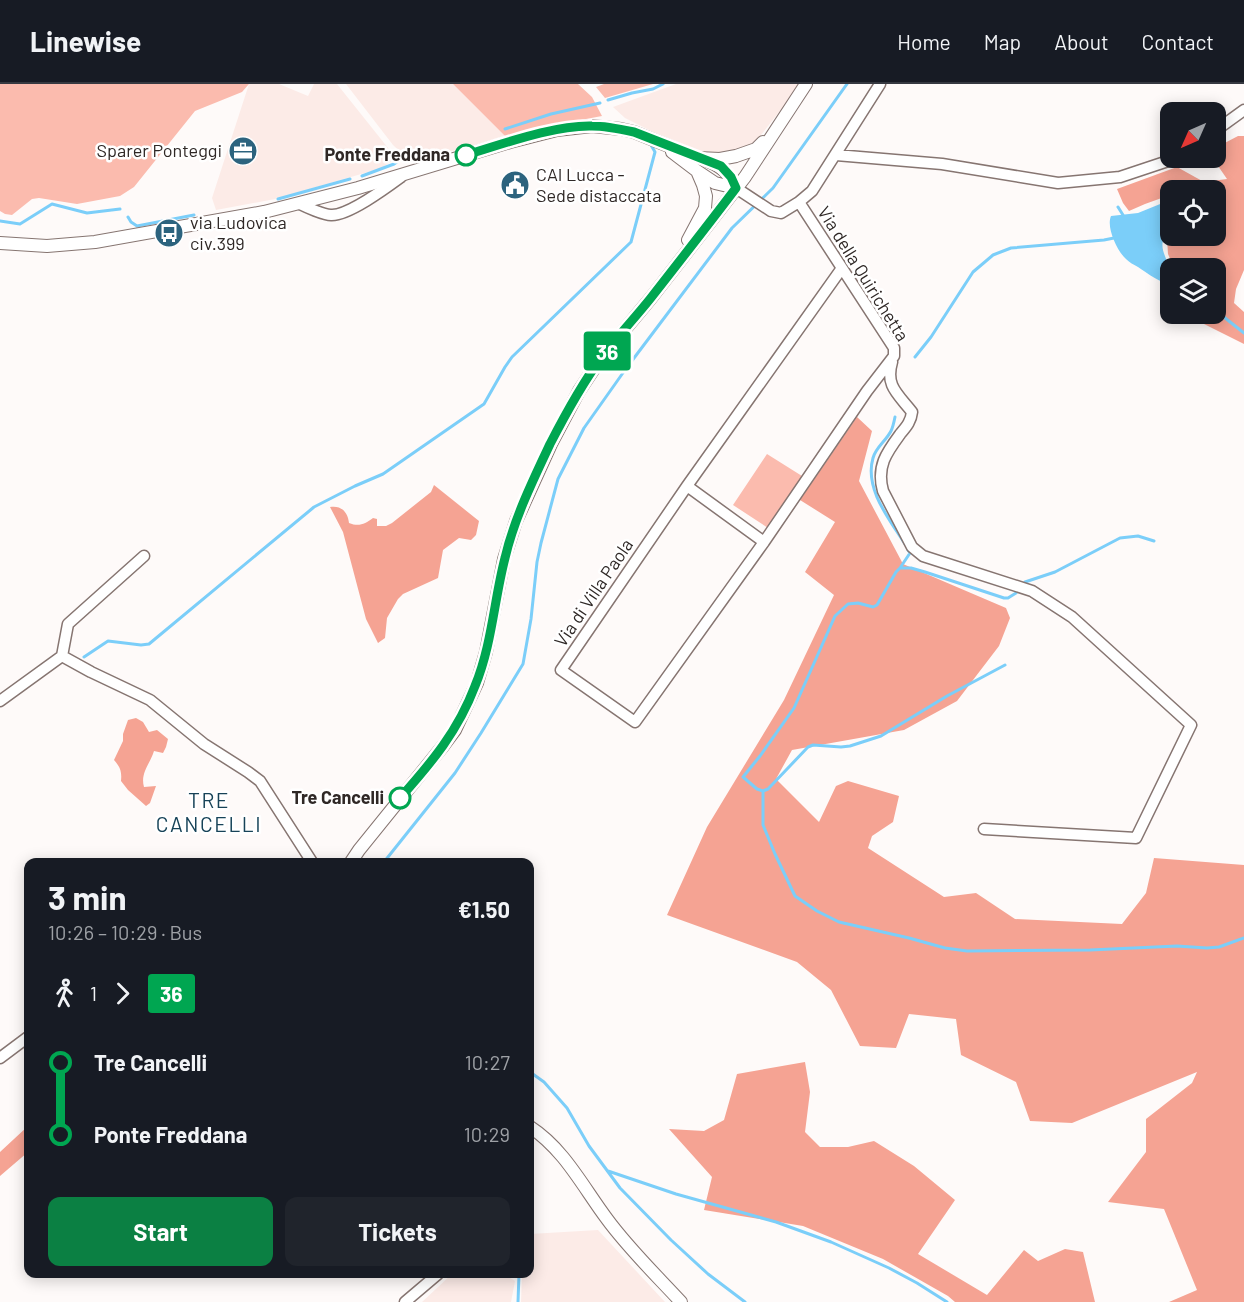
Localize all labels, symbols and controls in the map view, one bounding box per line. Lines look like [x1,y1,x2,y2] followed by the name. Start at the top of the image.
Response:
[30,24,141,58] text: Linewise
[897,29,951,54] text: Home
[984,29,1021,54] text: Map
[1054,29,1109,54] text: About
[1142,29,1214,54] text: Contact
[1160,102,1226,168] north arrow
[1160,102,1226,324] map controls
[227,135,259,167] office icon: Sparer Ponteggi
[97,139,222,161] place label: Sparer Ponteggi
[324,143,450,165] place label: Ponte Freddana
[455,144,477,166] marker: Ponte Freddana
[536,163,661,206] place label: CAI Lucca - Sede distaccata
[499,169,531,201] public building icon: CAI Lucca - Sede distaccata
[1160,180,1226,246] button: locate
[813,202,914,345] street label: Via della Quirichetta
[190,211,287,254] place label: via Ludovica civ.399
[153,217,185,249] bus stop icon: via Ludovica civ.399
[1160,258,1226,324] button: layers
[580,332,634,370] line badge: 36
[596,339,618,364] text: 36
[549,534,637,651] street label: Via di Villa Paola
[291,786,384,808] place label: Tre Cancelli
[156,787,262,836] district label: TRE CANCELLI
[389,787,411,809] marker: Tre Cancelli
[48,877,126,917] text: 3 min
[458,896,510,922] text: €1.50
[48,920,202,944] text: 10:26 – 10:29 · Bus
[48,977,81,1010] icon: walk
[106,977,139,1010] icon: forward
[90,981,97,1005] text: 1
[160,981,183,1006] text: 36
[94,1049,207,1075] text: Tre Cancelli
[465,1050,510,1074] text: 10:27
[94,1121,247,1147] text: Ponte Freddana
[464,1122,510,1146] text: 10:29
[48,1197,273,1266] button: Start
[285,1197,510,1266] button: Tickets

